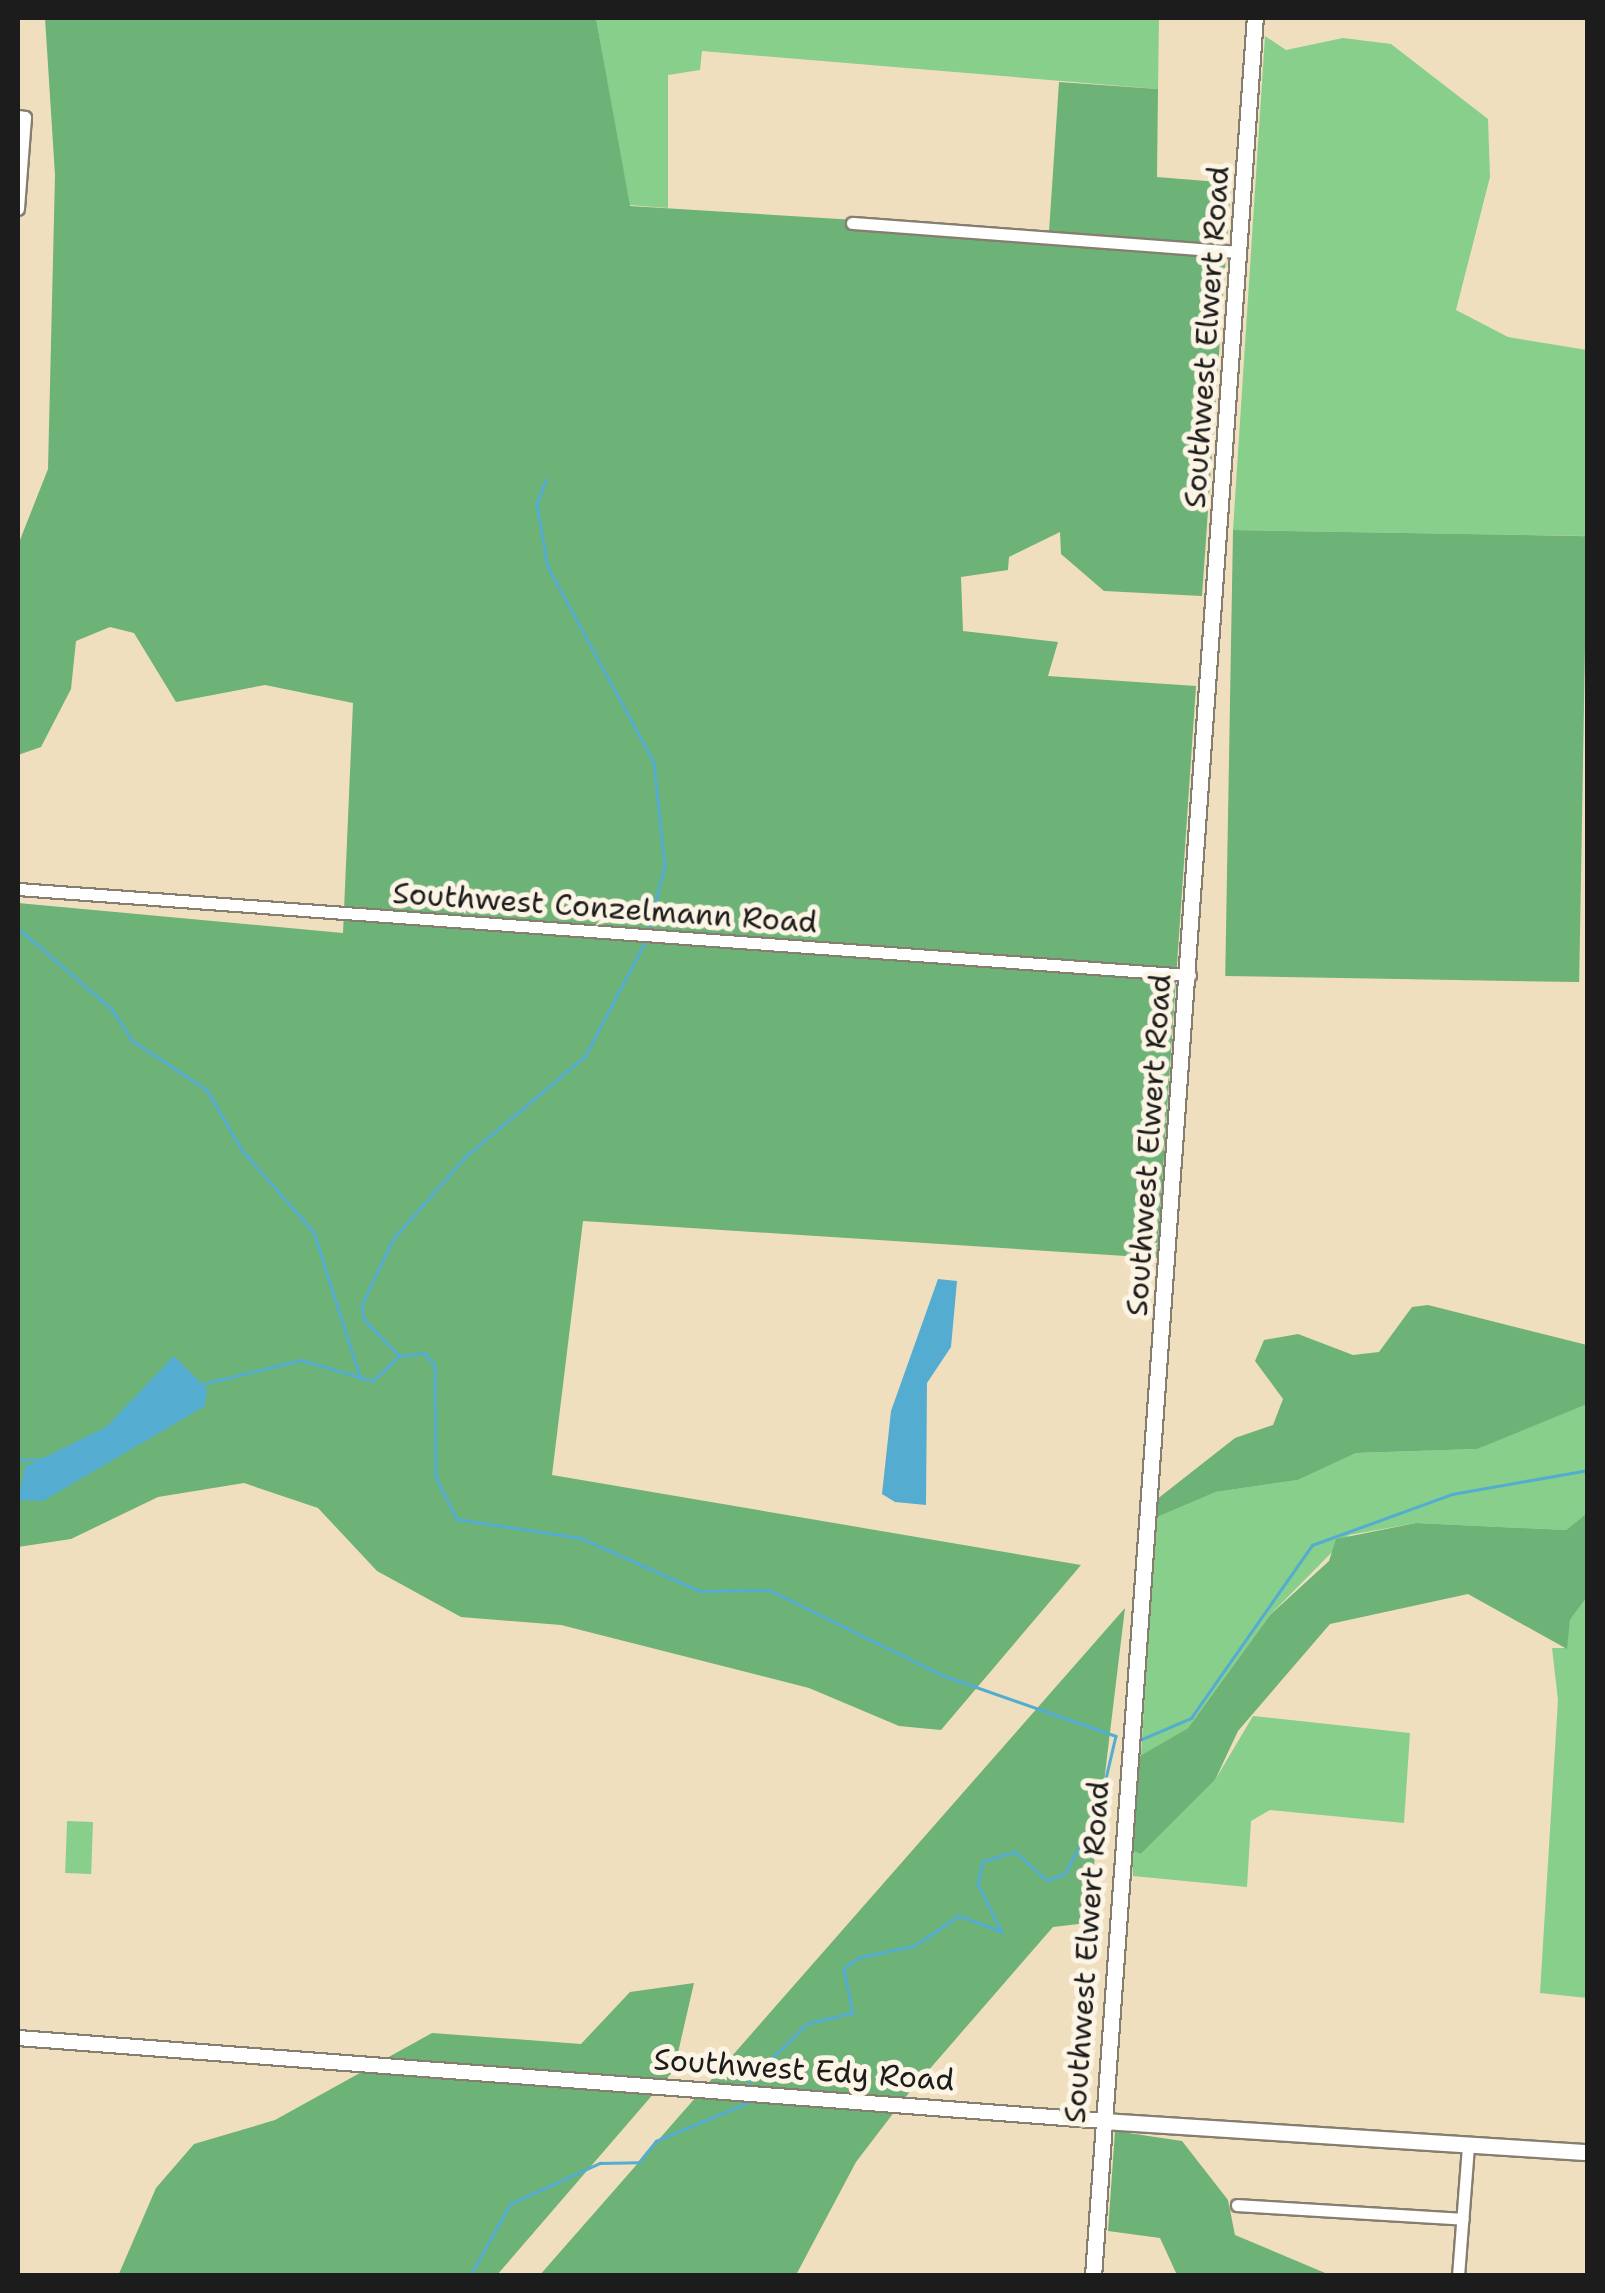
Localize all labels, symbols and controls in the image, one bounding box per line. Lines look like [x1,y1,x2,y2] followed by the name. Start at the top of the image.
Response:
[1177,165,1237,509] street label: Southwest Elwert Road
[391,875,819,941] street label: Southwest Conzelmann Road
[1119,973,1179,1317] street label: Southwest Elwert Road
[1057,1780,1117,2124] street label: Southwest Elwert Road
[652,2042,956,2098] street label: Southwest Edy Road

